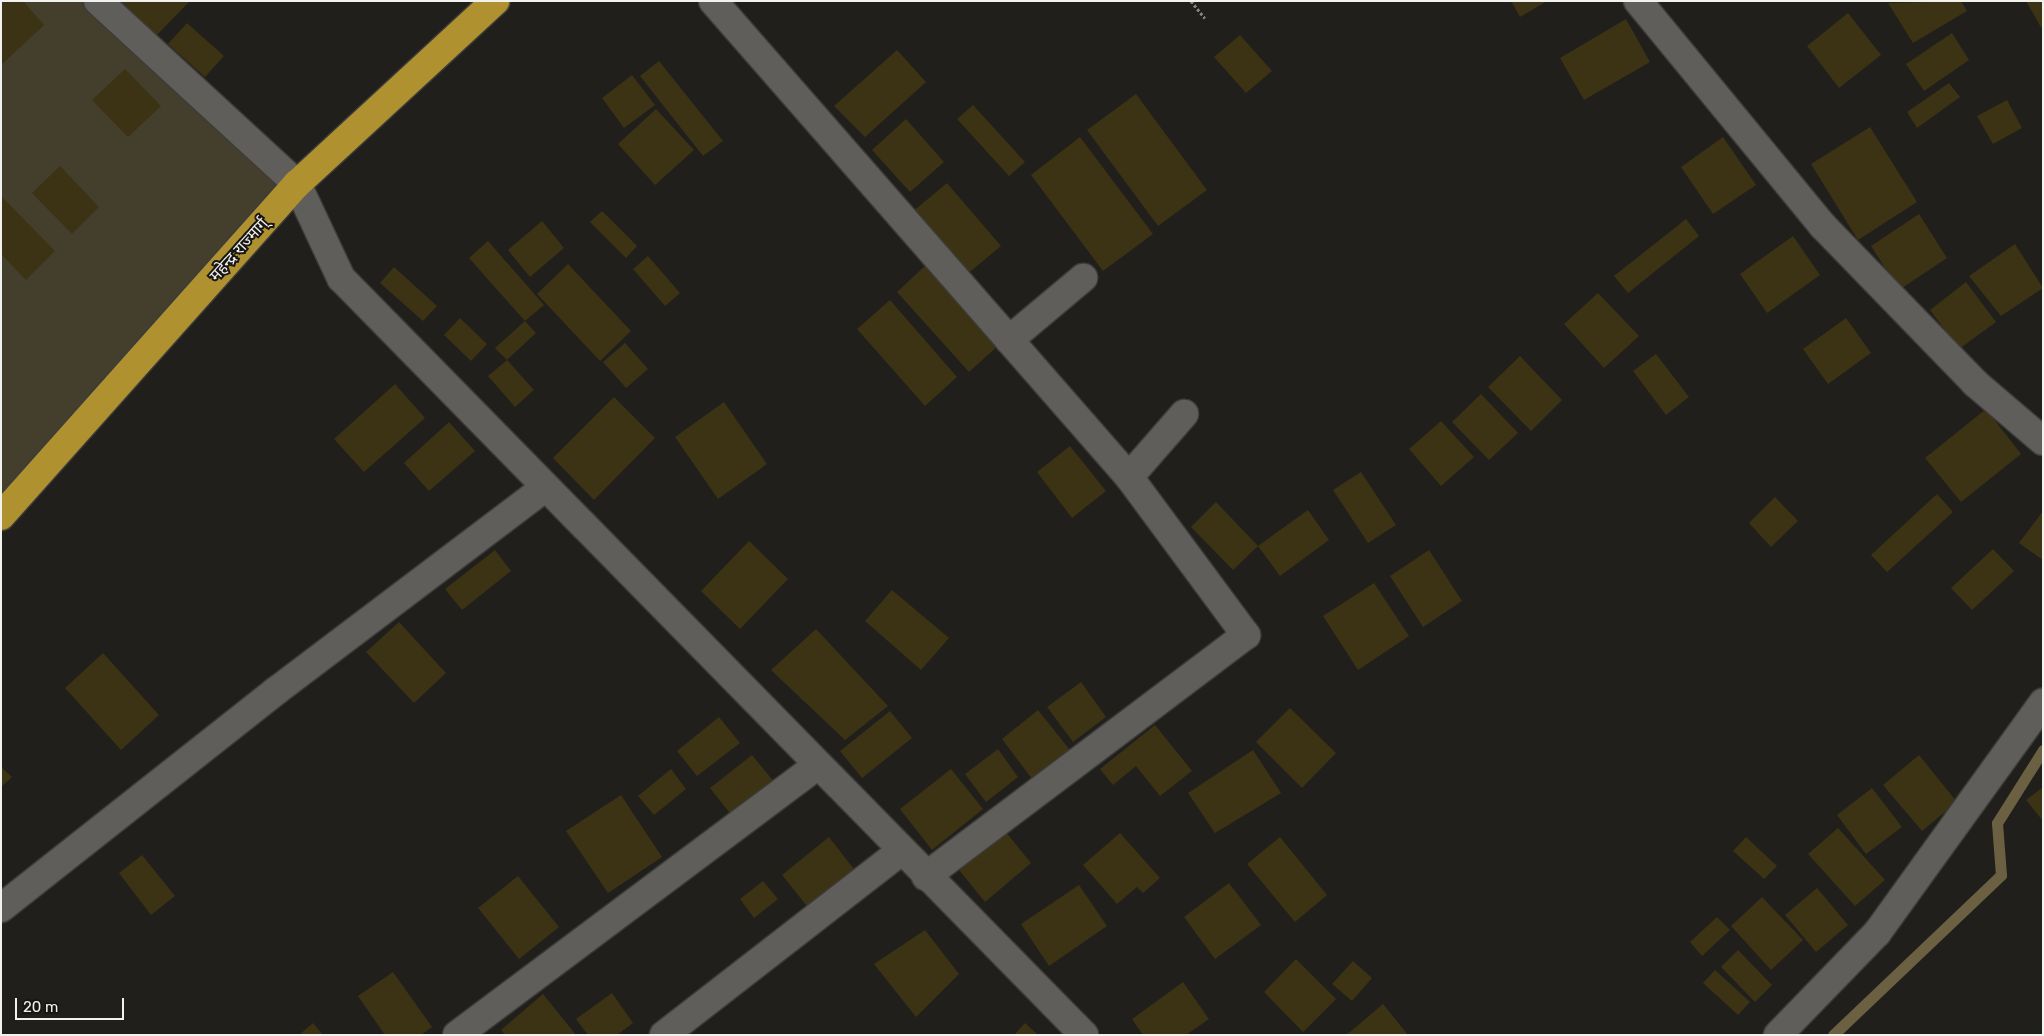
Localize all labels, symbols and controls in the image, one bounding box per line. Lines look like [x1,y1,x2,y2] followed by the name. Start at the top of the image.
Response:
[206,215,272,285] street label: महेन्द्र राज्मार्ग्
[18,988,126,1020] scale bar
[23,998,58,1016] text: 20 m

